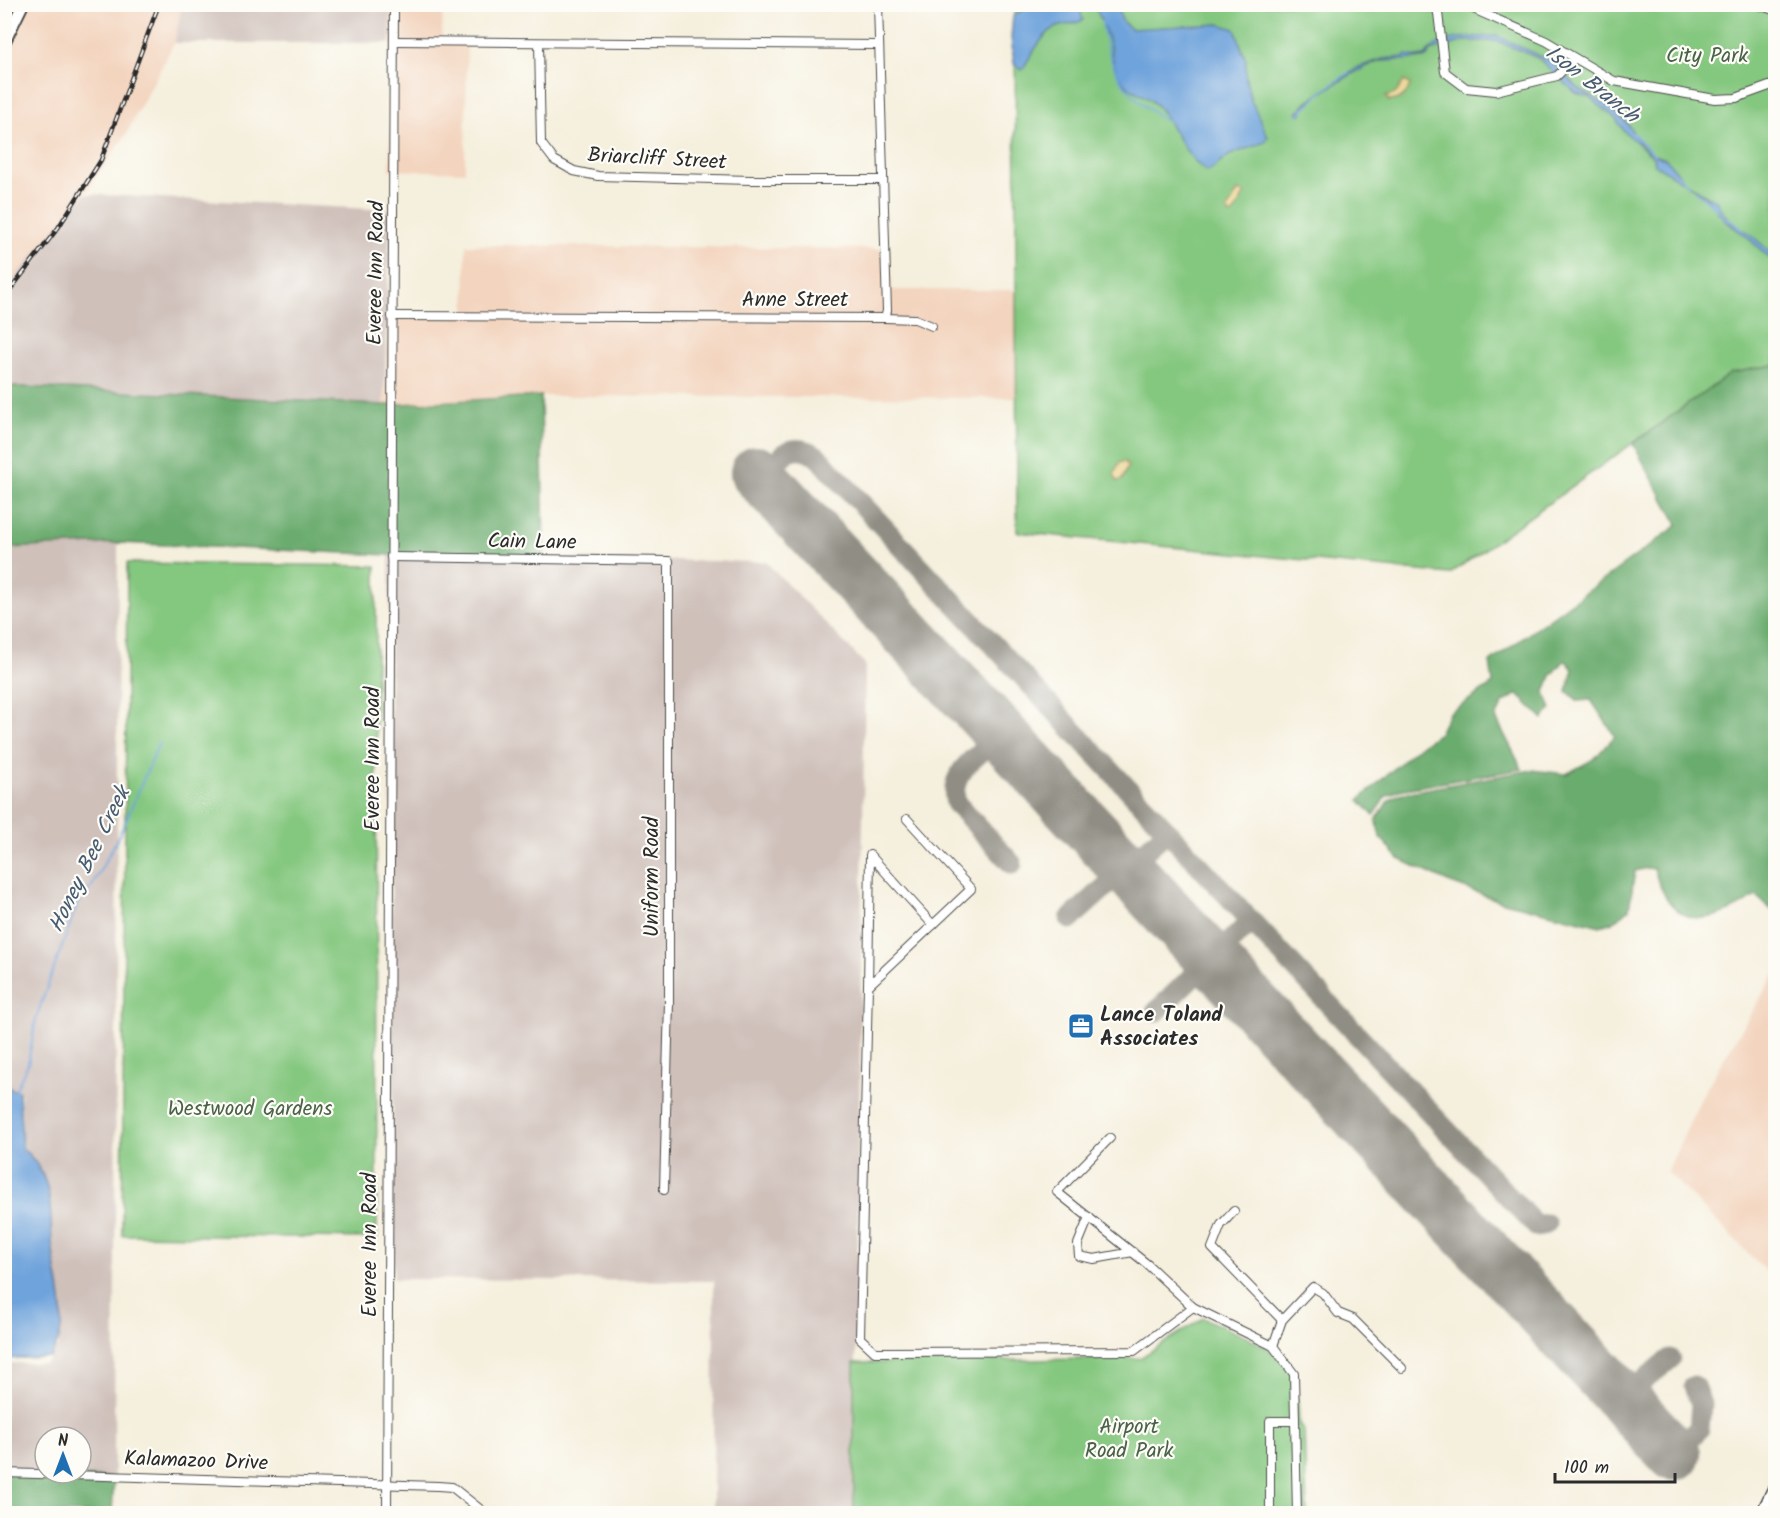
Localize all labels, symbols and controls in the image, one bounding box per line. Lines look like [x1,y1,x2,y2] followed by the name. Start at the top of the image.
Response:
[1537,37,1648,134] water label: Ison Branch
[1666,40,1748,73] park label: City Park
[587,139,728,180] street label: Briarcliff Street
[359,200,394,345] street label: Everee Inn Road
[742,284,849,317] street label: Anne Street
[487,525,577,560] street label: Cain Lane
[357,686,390,831] street label: Everee Inn Road
[40,778,142,939] water label: Honey Bee Creek
[636,816,669,937] street label: Uniform Road
[1100,999,1223,1056] place label: Lance Toland Associates
[1066,1011,1096,1041] office icon: Lance Toland Associates
[168,1093,332,1126] park label: Westwood Gardens
[354,1172,387,1317] street label: Everee Inn Road
[1085,1411,1173,1468] park label: Airport Road Park
[33,1425,93,1485] north arrow
[58,1429,68,1454] text: N
[123,1442,269,1481] street label: Kalamazoo Drive
[1555,1446,1675,1484] scale bar
[1564,1454,1609,1483] text: 100 m

